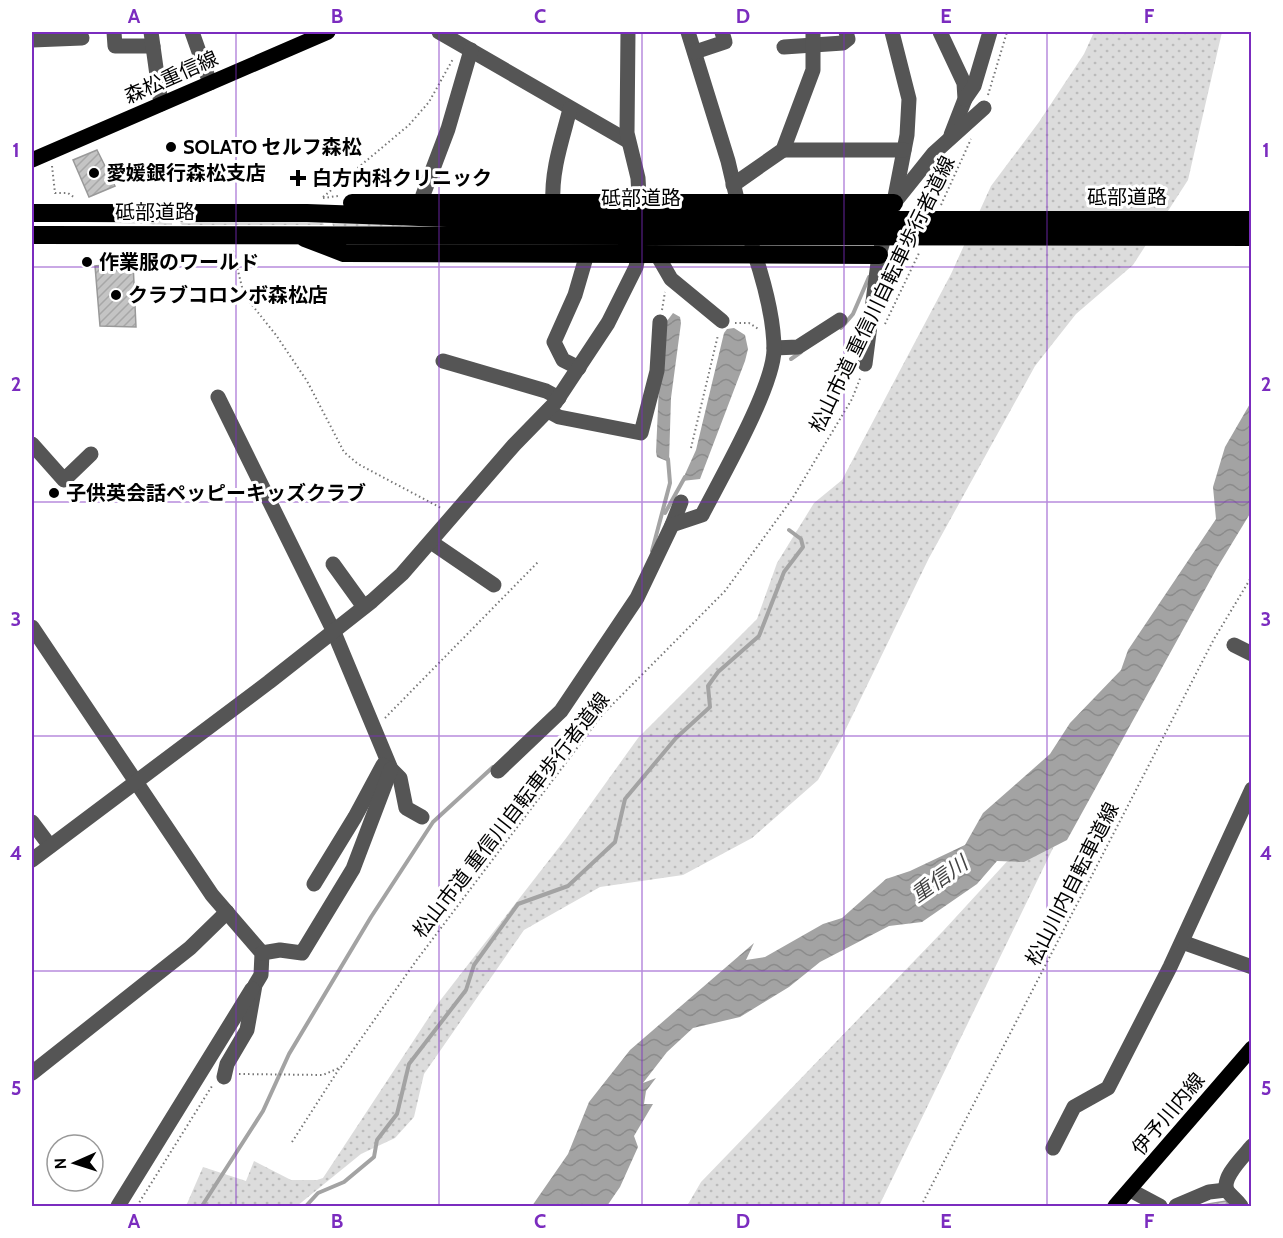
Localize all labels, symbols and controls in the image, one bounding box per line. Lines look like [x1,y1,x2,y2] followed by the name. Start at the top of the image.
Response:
[128,4,141,28] text: A
[331,4,343,28] text: B
[534,4,546,28] text: C
[736,4,750,28] text: D
[940,4,952,28] text: E
[1144,4,1155,28] text: F
[120,46,222,108] street label: 森松重信線
[183,135,362,159] place label: SOLATO セルフ森松
[12,138,20,162] text: 1
[1262,138,1270,162] text: 1
[164,140,178,154] marker: SOLATO セルフ森松
[804,152,960,436] street label: 松山市道 重信川自転車歩行者道線
[106,161,266,185] place label: 愛媛銀行森松支店
[87,166,101,180] marker: 愛媛銀行森松支店
[312,166,492,190] place label: 白方内科クリニック
[289,169,307,187] marker: 白方内科クリニック
[1087,185,1167,209] street label: 砥部道路
[601,186,681,210] street label: 砥部道路
[115,200,195,224] street label: 砥部道路
[99,250,259,274] place label: 作業服のワールド
[80,255,94,269] marker: 作業服のワールド
[128,283,328,307] place label: クラブコロンボ森松店
[109,288,123,302] marker: クラブコロンボ森松店
[11,372,21,396] text: 2
[1261,372,1271,396] text: 2
[66,481,366,505] place label: 子供英会話ペッピーキッズクラブ
[47,486,61,500] marker: 子供英会話ペッピーキッズクラブ
[11,607,21,631] text: 3
[1261,607,1271,631] text: 3
[408,688,614,942] street label: 松山市道 重信川自転車歩行者道線
[1020,798,1124,970] street label: 松山川内自転車道線
[10,841,22,865] text: 4
[1260,841,1272,865] text: 4
[906,850,974,907] water label: 重信川
[1127,1068,1209,1160] street label: 伊予川内線
[11,1076,21,1100] text: 5
[1261,1076,1271,1100] text: 5
[45,1133,105,1193] north arrow
[51,1158,70,1170] text: N
[128,1209,141,1233] text: A
[331,1209,343,1233] text: B
[534,1209,546,1233] text: C
[736,1209,750,1233] text: D
[940,1209,952,1233] text: E
[1144,1209,1155,1233] text: F

